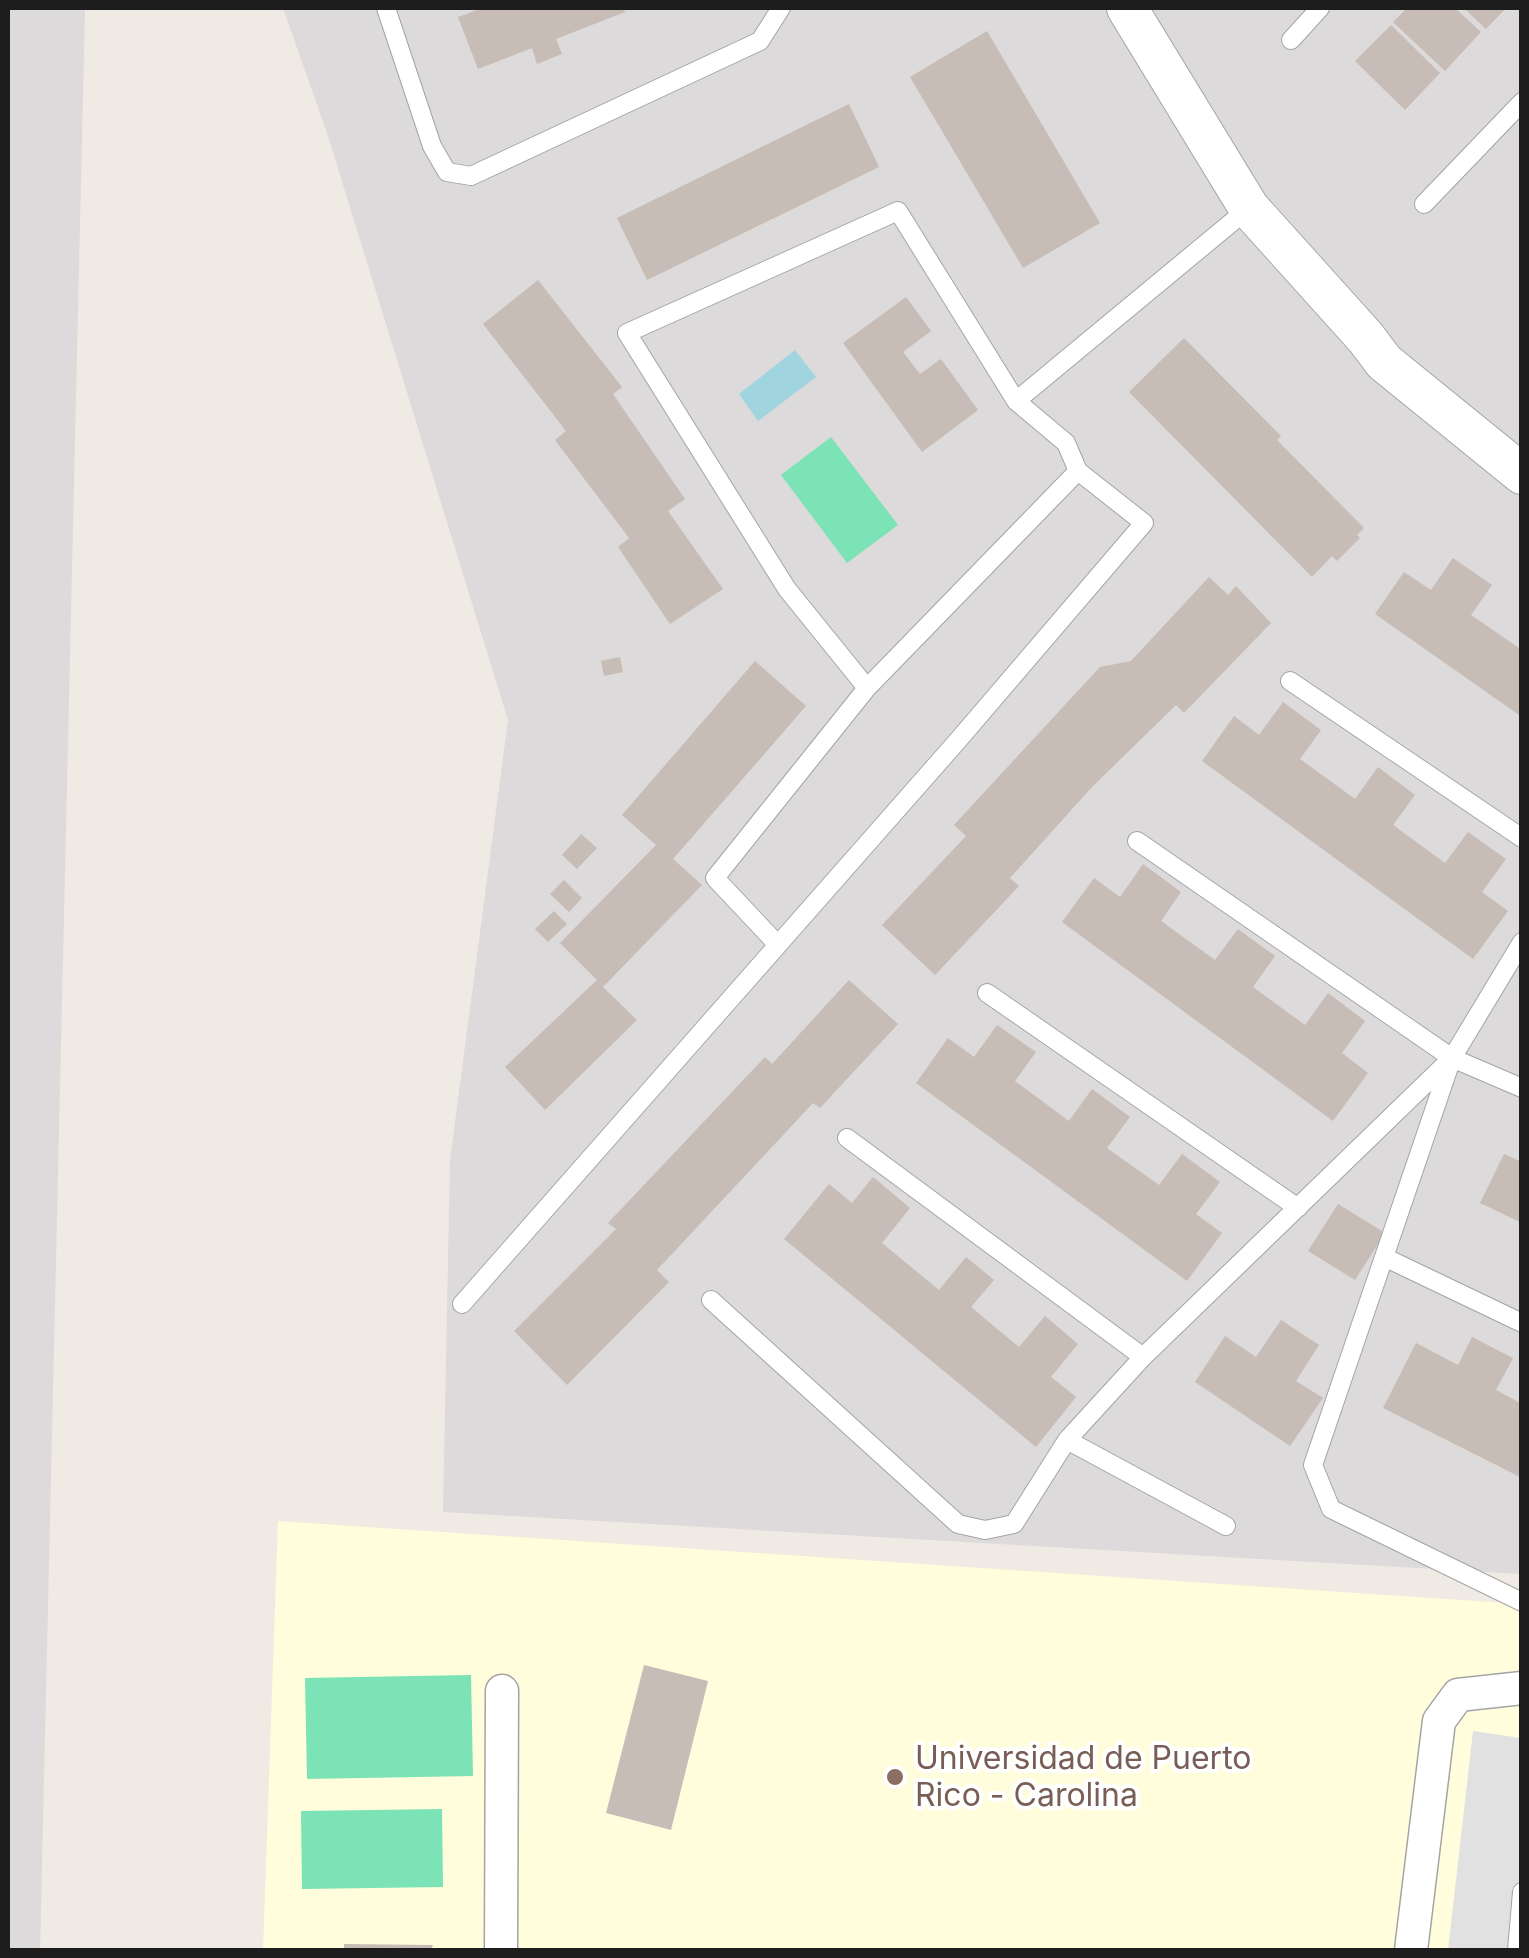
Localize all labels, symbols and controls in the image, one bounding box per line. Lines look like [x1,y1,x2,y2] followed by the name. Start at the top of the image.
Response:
[915,1740,1251,1815] place label: Universidad de Puerto Rico - Carolina
[884,1766,906,1788] marker: Universidad de Puerto Rico - Carolina

